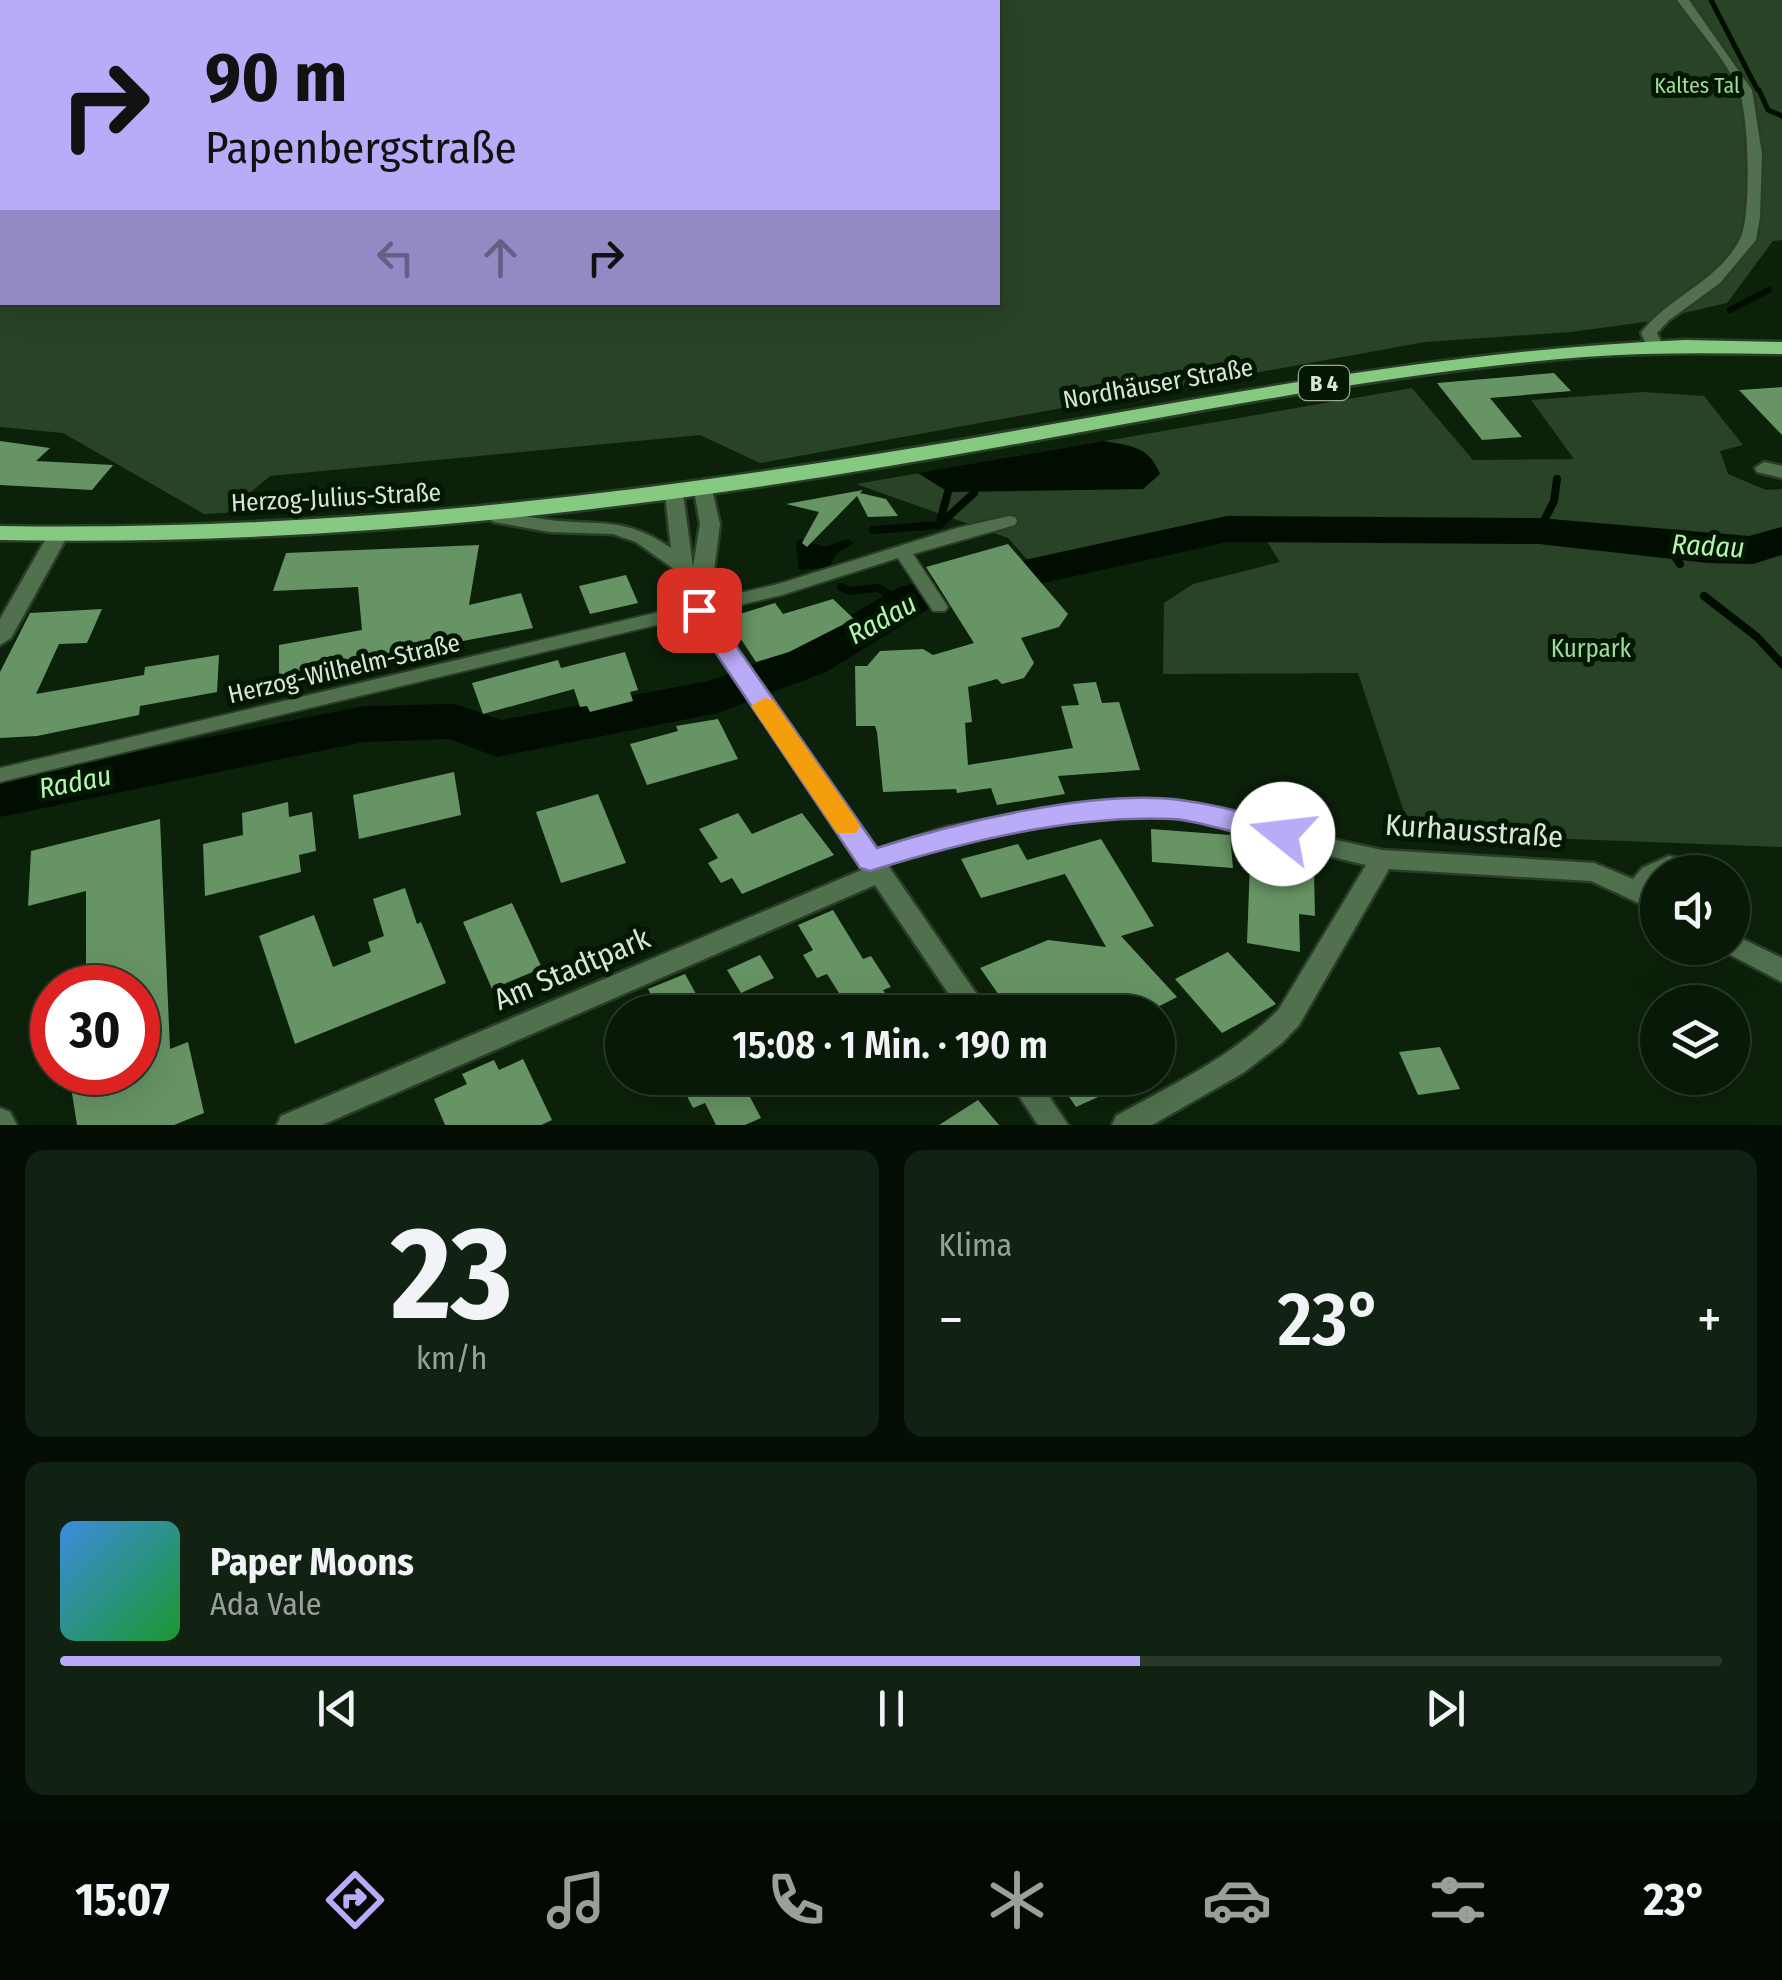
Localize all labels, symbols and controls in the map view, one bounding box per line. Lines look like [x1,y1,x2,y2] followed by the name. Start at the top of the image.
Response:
[205,36,347,120] text: 90 m
[40,40,170,170] icon: right
[1654,72,1740,99] park label: Kaltes Tal
[205,121,517,175] text: Papenbergstraße
[368,230,423,285] icon: left
[473,230,528,285] icon: ahead
[578,230,633,285] icon: right
[1061,353,1255,415] street label: Nordhäuser Straße
[1299,366,1349,400] road number: B 4
[230,478,442,518] street label: Herzog-Julius-Straße
[1671,528,1745,564] water label: Radau
[657,568,742,653] pin
[672,583,727,638] icon: arrive
[842,587,922,651] water label: Radau
[225,628,463,710] street label: Herzog-Wilhelm-Straße
[1551,634,1632,664] park label: Kurpark
[36,759,114,805] water label: Radau
[1231,782,1335,886] position arrow
[1384,807,1564,855] street label: Kurhausstraße
[1640,855,1750,1095] map controls
[1640,855,1750,965] button: sound
[489,920,655,1018] street label: Am Stadtpark
[30,965,160,1095] speed limit sign: 30
[1640,985,1750,1095] button: layers
[732,1022,1048,1068] text: 15:08 · 1 Min. · 190 m
[391,1196,513,1352] text: 23
[939,1226,1012,1264] text: Klima
[1278,1275,1382,1365] text: 23°
[939,1287,963,1353] text: −
[1697,1287,1722,1353] text: +
[416,1339,487,1377] text: km/h
[210,1539,414,1585] text: Paper Moons
[210,1585,322,1623] text: Ada Vale
[310,1681,365,1736] icon: previous
[864,1681,919,1736] icon: pause
[1418,1681,1473,1736] icon: next
[320,1865,390,1935] icon: directions
[541,1865,611,1935] icon: music
[761,1865,831,1935] icon: phone
[982,1865,1052,1935] icon: climate
[1202,1865,1272,1935] icon: car
[1423,1865,1493,1935] icon: filters
[75,1873,170,1927] text: 15:07
[1643,1873,1707,1927] text: 23°

